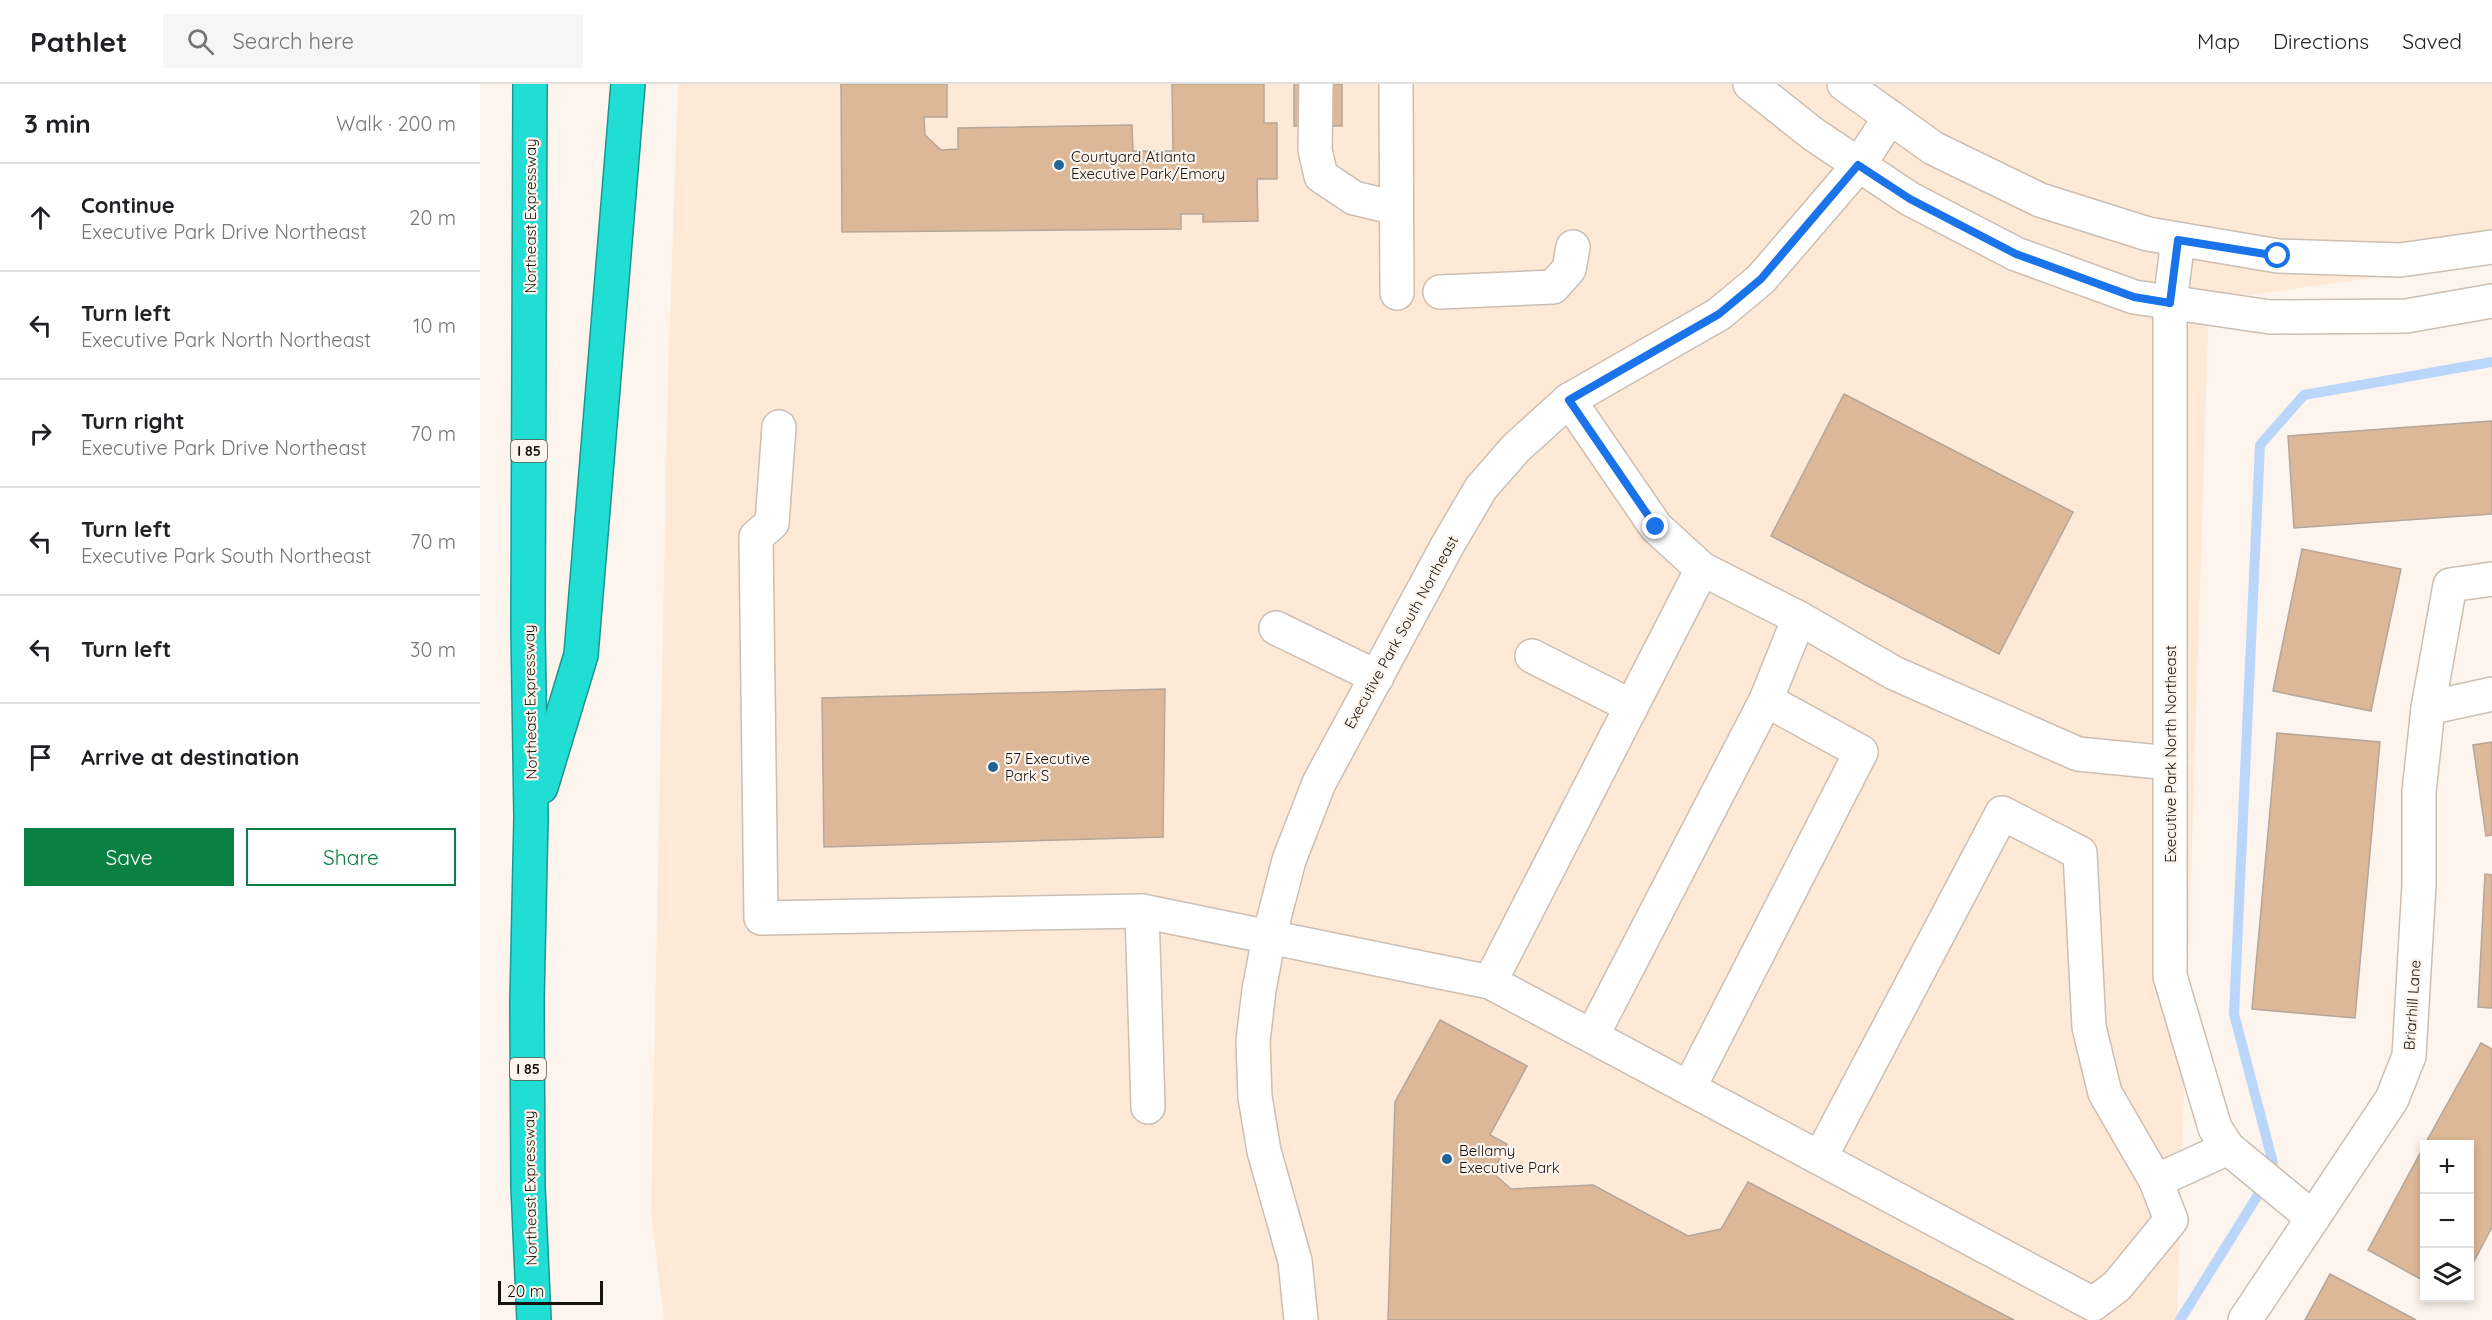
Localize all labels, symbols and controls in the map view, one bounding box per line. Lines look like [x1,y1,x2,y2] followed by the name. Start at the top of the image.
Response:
[163,14,583,68] search box
[30,24,127,59] text: Pathlet
[184,25,217,58] icon: search
[232,27,354,55] text: Search here
[2197,28,2240,54] text: Map
[2273,28,2369,54] text: Directions
[2402,28,2462,54] text: Saved
[24,107,91,140] text: 3 min
[336,111,456,136] text: Walk · 200 m
[521,138,540,294] street label: Northeast Expressway
[1071,147,1225,183] place label: Courtyard Atlanta Executive Park/Emory
[1052,158,1066,172] marker: Courtyard Atlanta Executive Park/Emory
[81,191,175,219] text: Continue
[24,201,57,234] icon: ahead
[409,205,456,230] text: 20 m
[81,219,367,244] text: Executive Park Drive Northeast
[2264,242,2290,268] route start
[81,299,171,327] text: Turn left
[24,309,57,342] icon: left
[413,313,456,338] text: 10 m
[81,327,371,352] text: Executive Park North Northeast
[81,407,185,435] text: Turn right
[24,417,57,450] icon: right
[410,421,456,446] text: 70 m
[81,435,367,460] text: Executive Park Drive Northeast
[511,440,547,462] road number: I 85
[1642,513,1668,539] route end
[81,515,171,543] text: Turn left
[24,525,57,558] icon: left
[410,529,456,554] text: 70 m
[1340,532,1462,732] street label: Executive Park South Northeast
[81,543,371,568] text: Executive Park South Northeast
[519,624,541,780] street label: Northeast Expressway
[24,633,57,666] icon: left
[81,635,171,663] text: Turn left
[410,637,456,662] text: 30 m
[2161,645,2180,863] street label: Executive Park North Northeast
[24,741,57,774] icon: arrive
[81,743,299,771] text: Arrive at destination
[1005,749,1090,785] place label: 57 Executive Park S
[986,760,1000,774] marker: 57 Executive Park S
[24,828,234,886] button: Save
[246,828,456,886] button: Share
[2399,959,2425,1051] street label: Briarhill Lane
[510,1058,546,1080] road number: I 85
[519,1110,541,1266] street label: Northeast Expressway
[2420,1140,2474,1302] map controls
[2420,1140,2474,1194] button: +
[1459,1141,1560,1177] place label: Bellamy Executive Park
[1440,1152,1454,1166] marker: Bellamy Executive Park
[2420,1194,2474,1248] button: −
[2420,1248,2474,1302] button: layers
[498,1278,603,1306] scale bar
[507,1281,544,1301] text: 20 m

